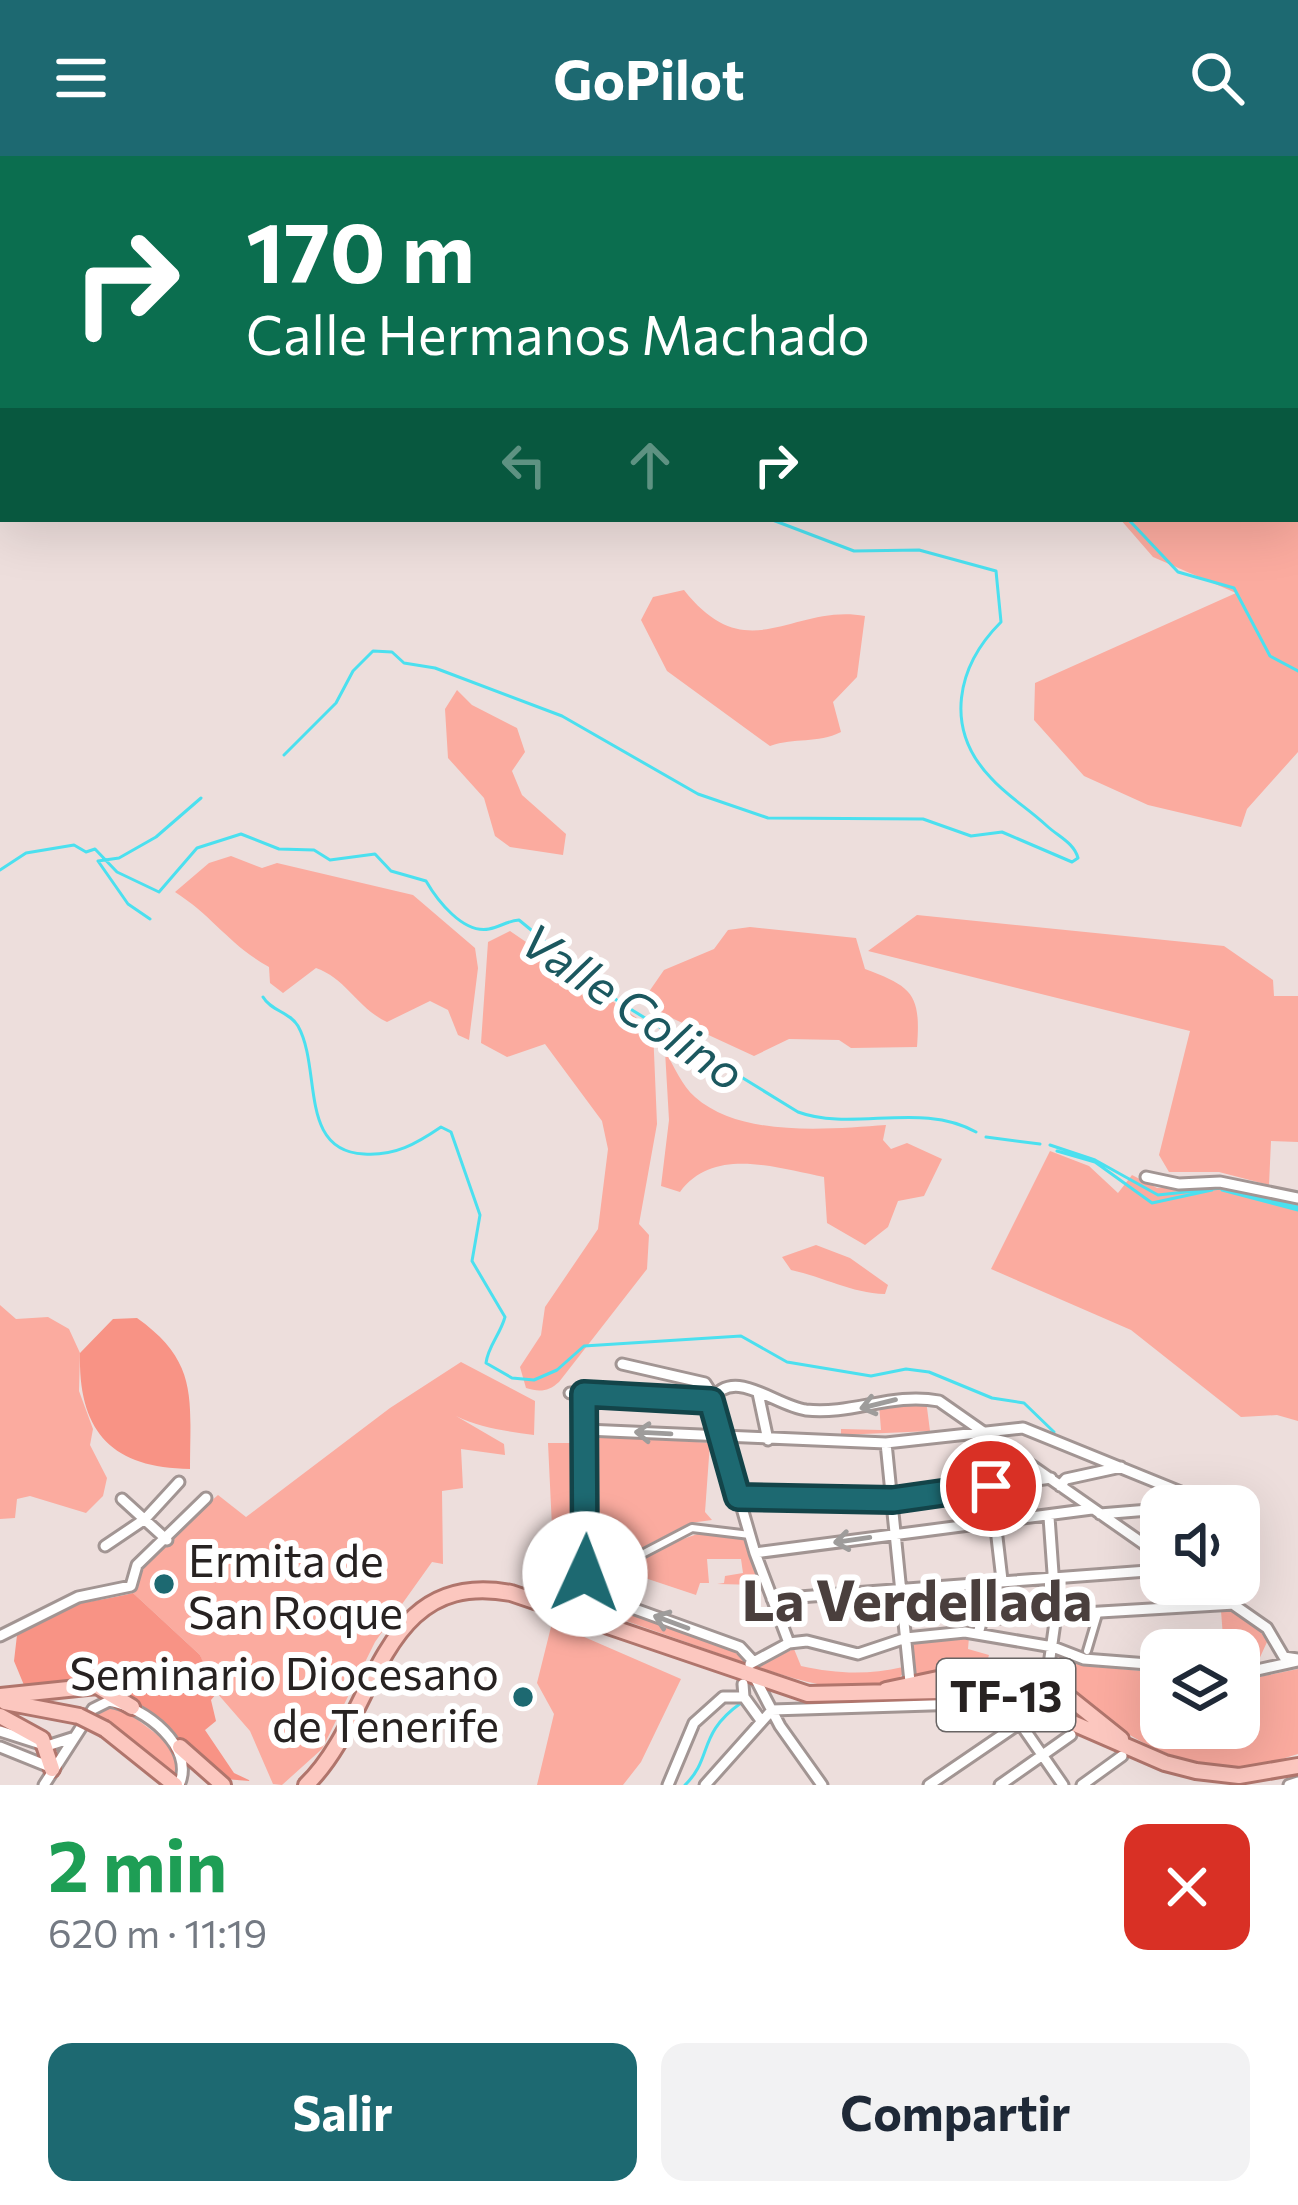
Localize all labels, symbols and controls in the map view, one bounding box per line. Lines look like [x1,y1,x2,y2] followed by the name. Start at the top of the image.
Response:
[48,45,114,111] icon: menu
[553,45,745,111] text: GoPilot
[1184,45,1250,111] icon: search
[246,198,475,300] text: 170 m
[48,204,204,360] icon: right
[246,300,870,366] text: Calle Hermanos Machado
[491,432,557,498] icon: left
[617,432,683,498] icon: ahead
[743,432,809,498] icon: right
[511,909,757,1101] water label: Valle Colino
[860,1394,898,1416] one-way arrow
[634,1422,673,1445] one-way arrow
[940,1435,1042,1537] pin
[958,1453,1024,1519] icon: arrive
[1140,1485,1260,1749] map controls
[1140,1485,1260,1605] button: sound
[522,1511,648,1637] position arrow
[833,1529,872,1552] one-way arrow
[188,1531,403,1638] place label: Ermita de San Roque
[741,1563,1093,1633] district label: La Verdellada
[151,1571,177,1597] marker: Ermita de San Roque
[653,1610,690,1631] one-way arrow
[1140,1629,1260,1749] button: layers
[69,1644,499,1751] place label: Seminario Diocesano de Tenerife
[937,1659,1075,1731] road number: TF-13
[510,1684,536,1710] marker: Seminario Diocesano de Tenerife
[48,1819,227,1907] text: 2 min
[1124,1824,1250,1950] button: close
[48,1908,267,1956] text: 620 m · 11:19
[48,2043,637,2181] button: Salir
[661,2043,1250,2181] button: Compartir

